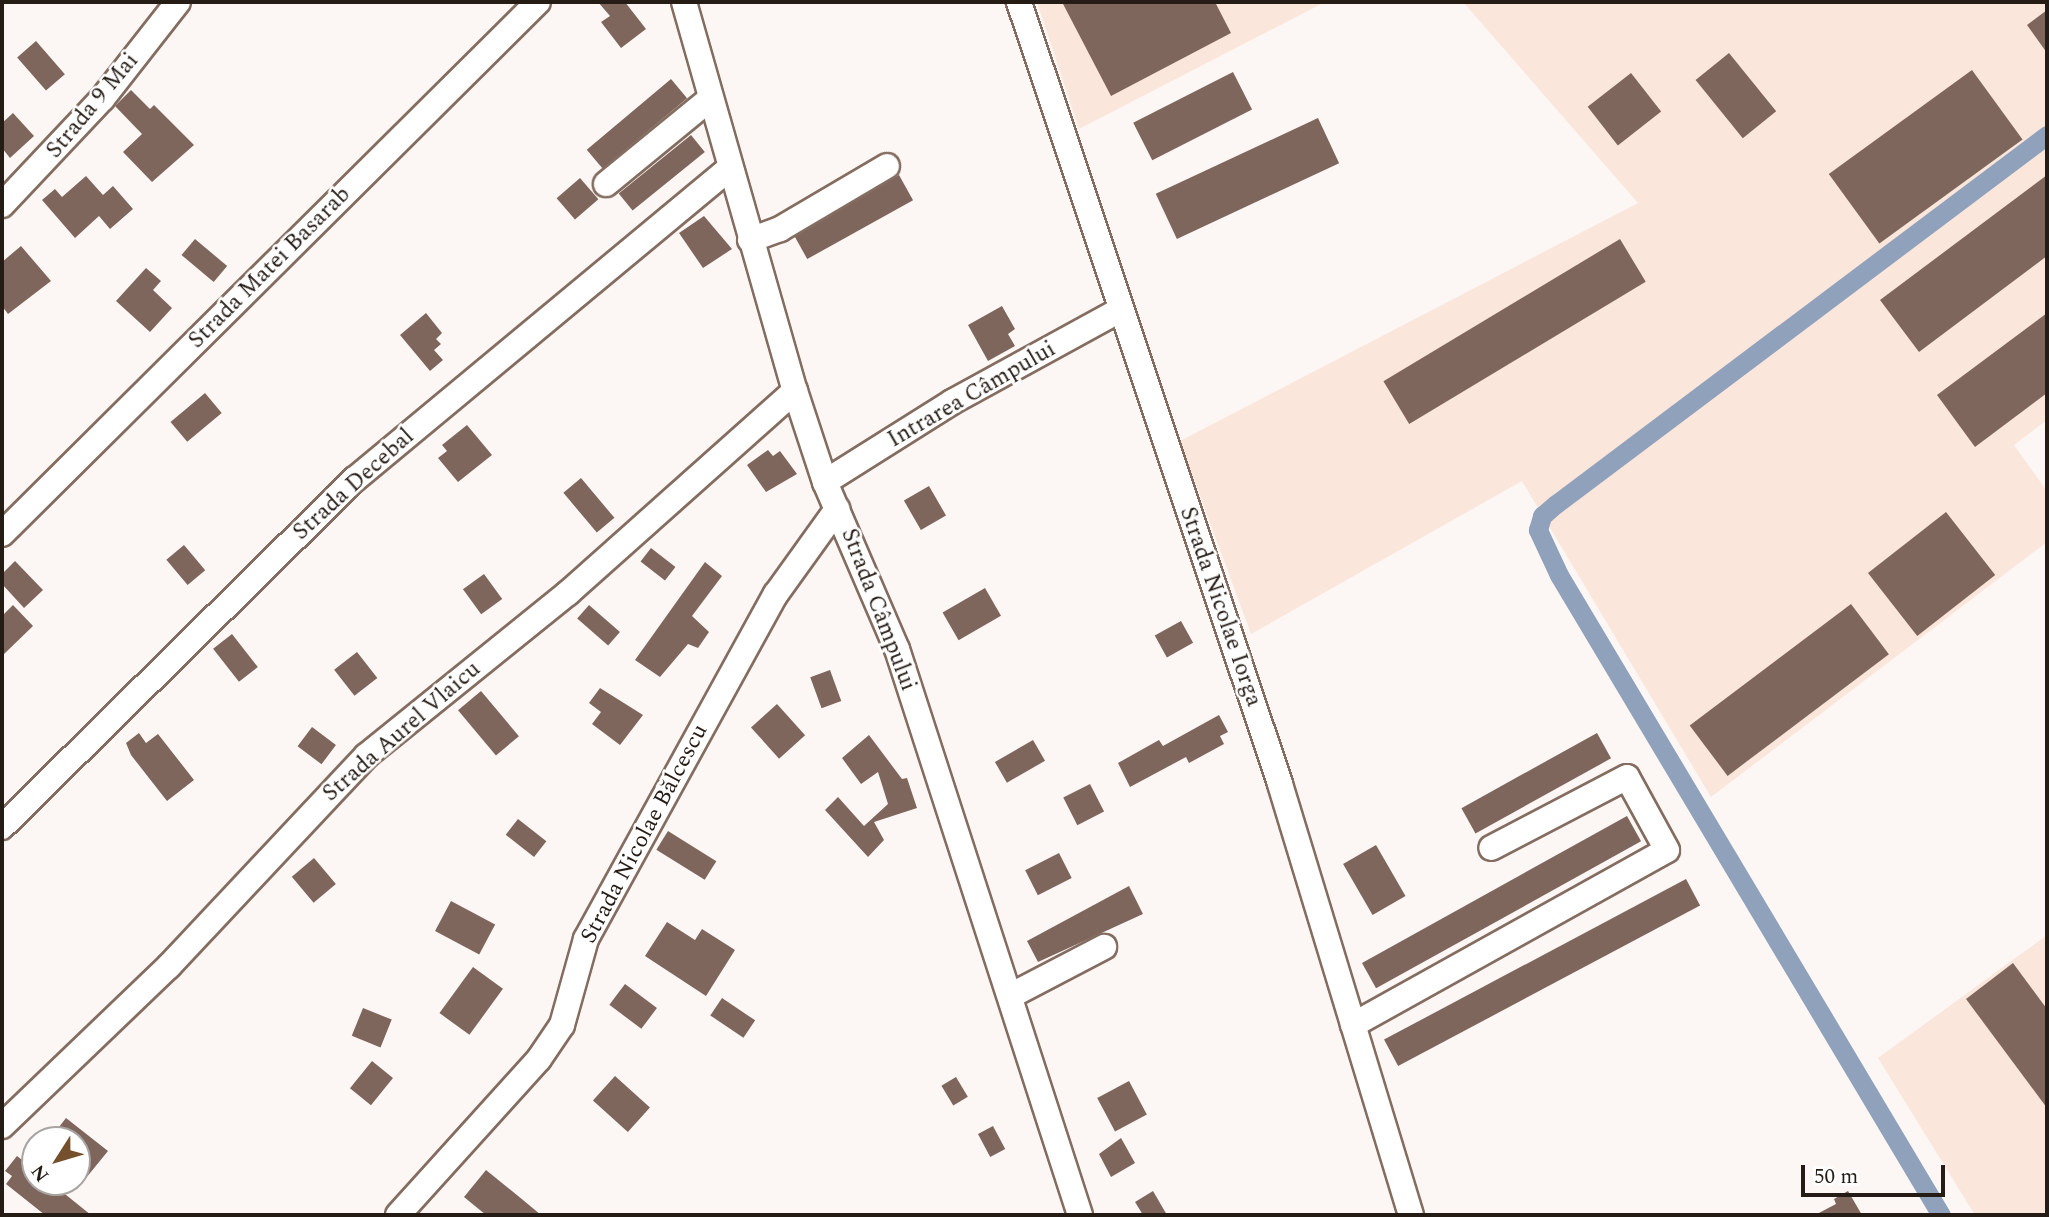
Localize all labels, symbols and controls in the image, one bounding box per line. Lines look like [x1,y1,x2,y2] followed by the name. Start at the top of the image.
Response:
[41,48,145,164] street label: Strada 9 Mai
[183,181,357,355] street label: Strada Matei Basarab
[883,336,1061,454] street label: Intrarea Câmpului
[288,423,420,547] street label: Strada Decebal
[1173,504,1267,710] street label: Strada Nicolae Iorga
[834,525,922,695] street label: Strada Câmpului
[318,656,486,808] street label: Strada Aurel Vlaicu
[575,720,715,948] street label: Strada Nicolae Bălcescu
[21,1126,91,1196] north arrow
[1804,1150,1948,1194] scale bar
[24,1158,57,1188] text: N
[1814,1161,1858,1193] text: 50 m

